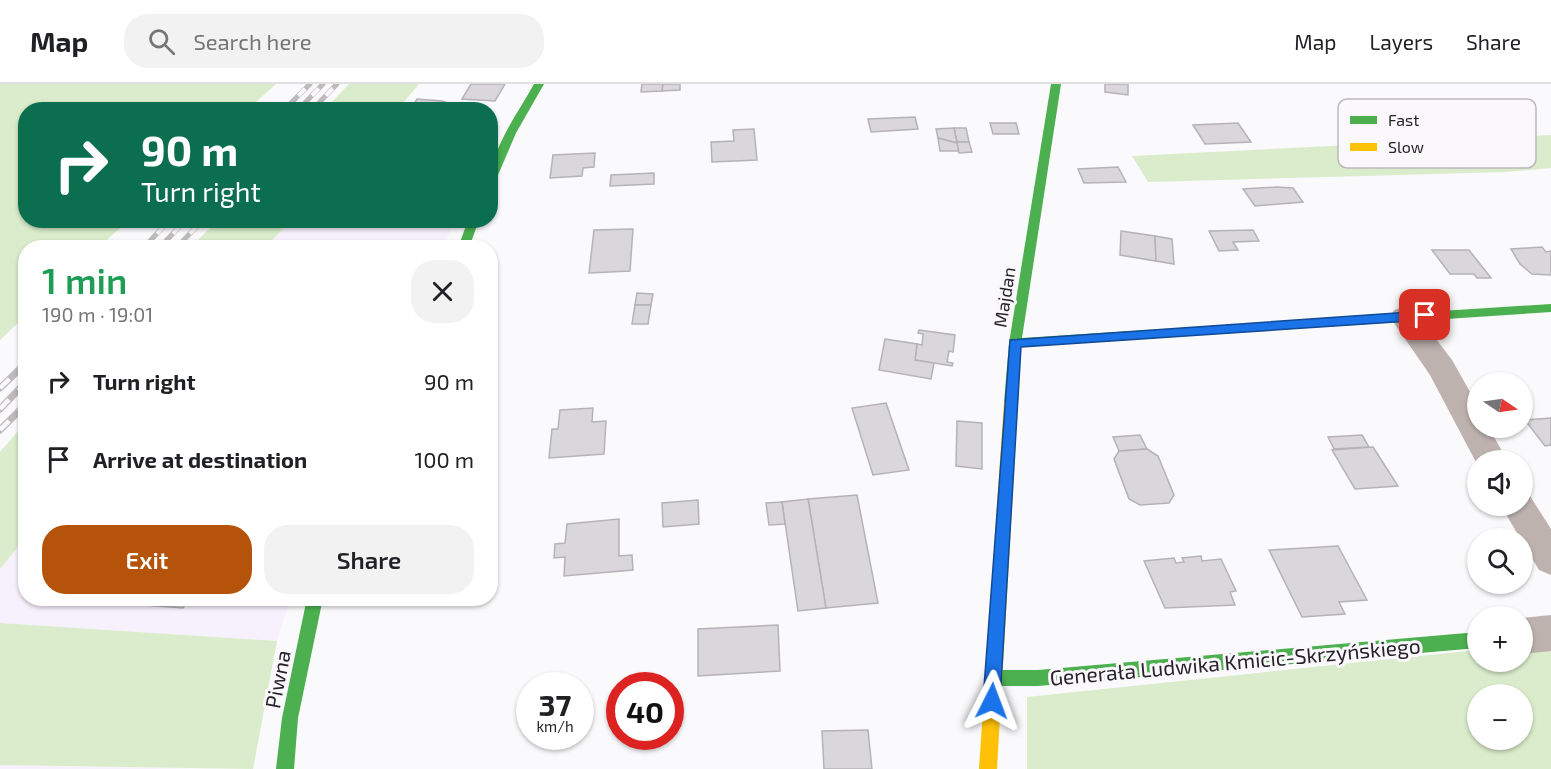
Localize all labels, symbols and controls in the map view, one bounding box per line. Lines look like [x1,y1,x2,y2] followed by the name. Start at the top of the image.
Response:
[124,14,544,68] search box
[30,24,88,58] text: Map
[145,25,178,58] icon: search
[193,28,312,54] text: Search here
[1294,29,1336,54] text: Map
[1369,29,1433,54] text: Layers
[1466,29,1521,54] text: Share
[1338,99,1536,168] legend
[1388,110,1419,129] text: Fast
[141,124,238,174] text: 90 m
[42,126,120,204] icon: right
[1388,137,1424,156] text: Slow
[141,175,261,207] text: Turn right
[42,258,127,301] text: 1 min
[411,260,474,323] button: close
[988,265,1020,329] street label: Majdan
[1399,289,1450,340] pin
[1408,298,1441,331] icon: arrive
[42,302,153,326] text: 190 m · 19:01
[42,365,75,398] icon: right
[93,368,195,394] text: Turn right
[424,368,474,394] text: 90 m
[1467,372,1533,438] north arrow
[1467,372,1533,750] map controls
[42,443,75,476] icon: arrive
[93,446,307,472] text: Arrive at destination
[415,446,474,472] text: 100 m
[1467,450,1533,516] button: sound
[42,525,252,594] button: Exit
[264,525,474,594] button: Share
[1467,528,1533,594] button: search
[1467,606,1533,672] button: +
[1049,632,1421,690] street label: Generała Ludwika Kmicic-Skrzyńskiego
[259,648,295,710] street label: Piwna
[960,669,1024,733] position arrow
[606,672,684,750] speed limit sign: 40
[1467,684,1533,750] button: −
[539,686,571,722] text: 37
[536,717,574,735] text: km/h

